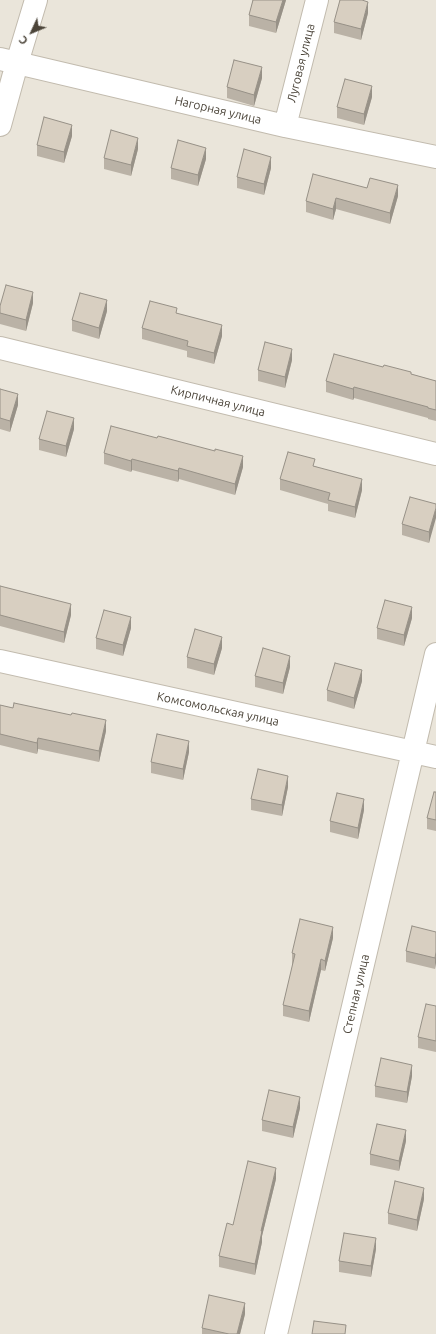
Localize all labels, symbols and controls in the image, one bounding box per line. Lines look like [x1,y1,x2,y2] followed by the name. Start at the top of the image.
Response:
[12,12,52,52] north arrow
[284,22,318,104] street label: Луговая улица
[17,34,30,47] text: С
[173,93,263,127] street label: Нагорная улица
[169,382,267,420] street label: Кирпичная улица
[156,689,280,729] street label: Комсомольская улица
[340,953,372,1035] street label: Степная улица

